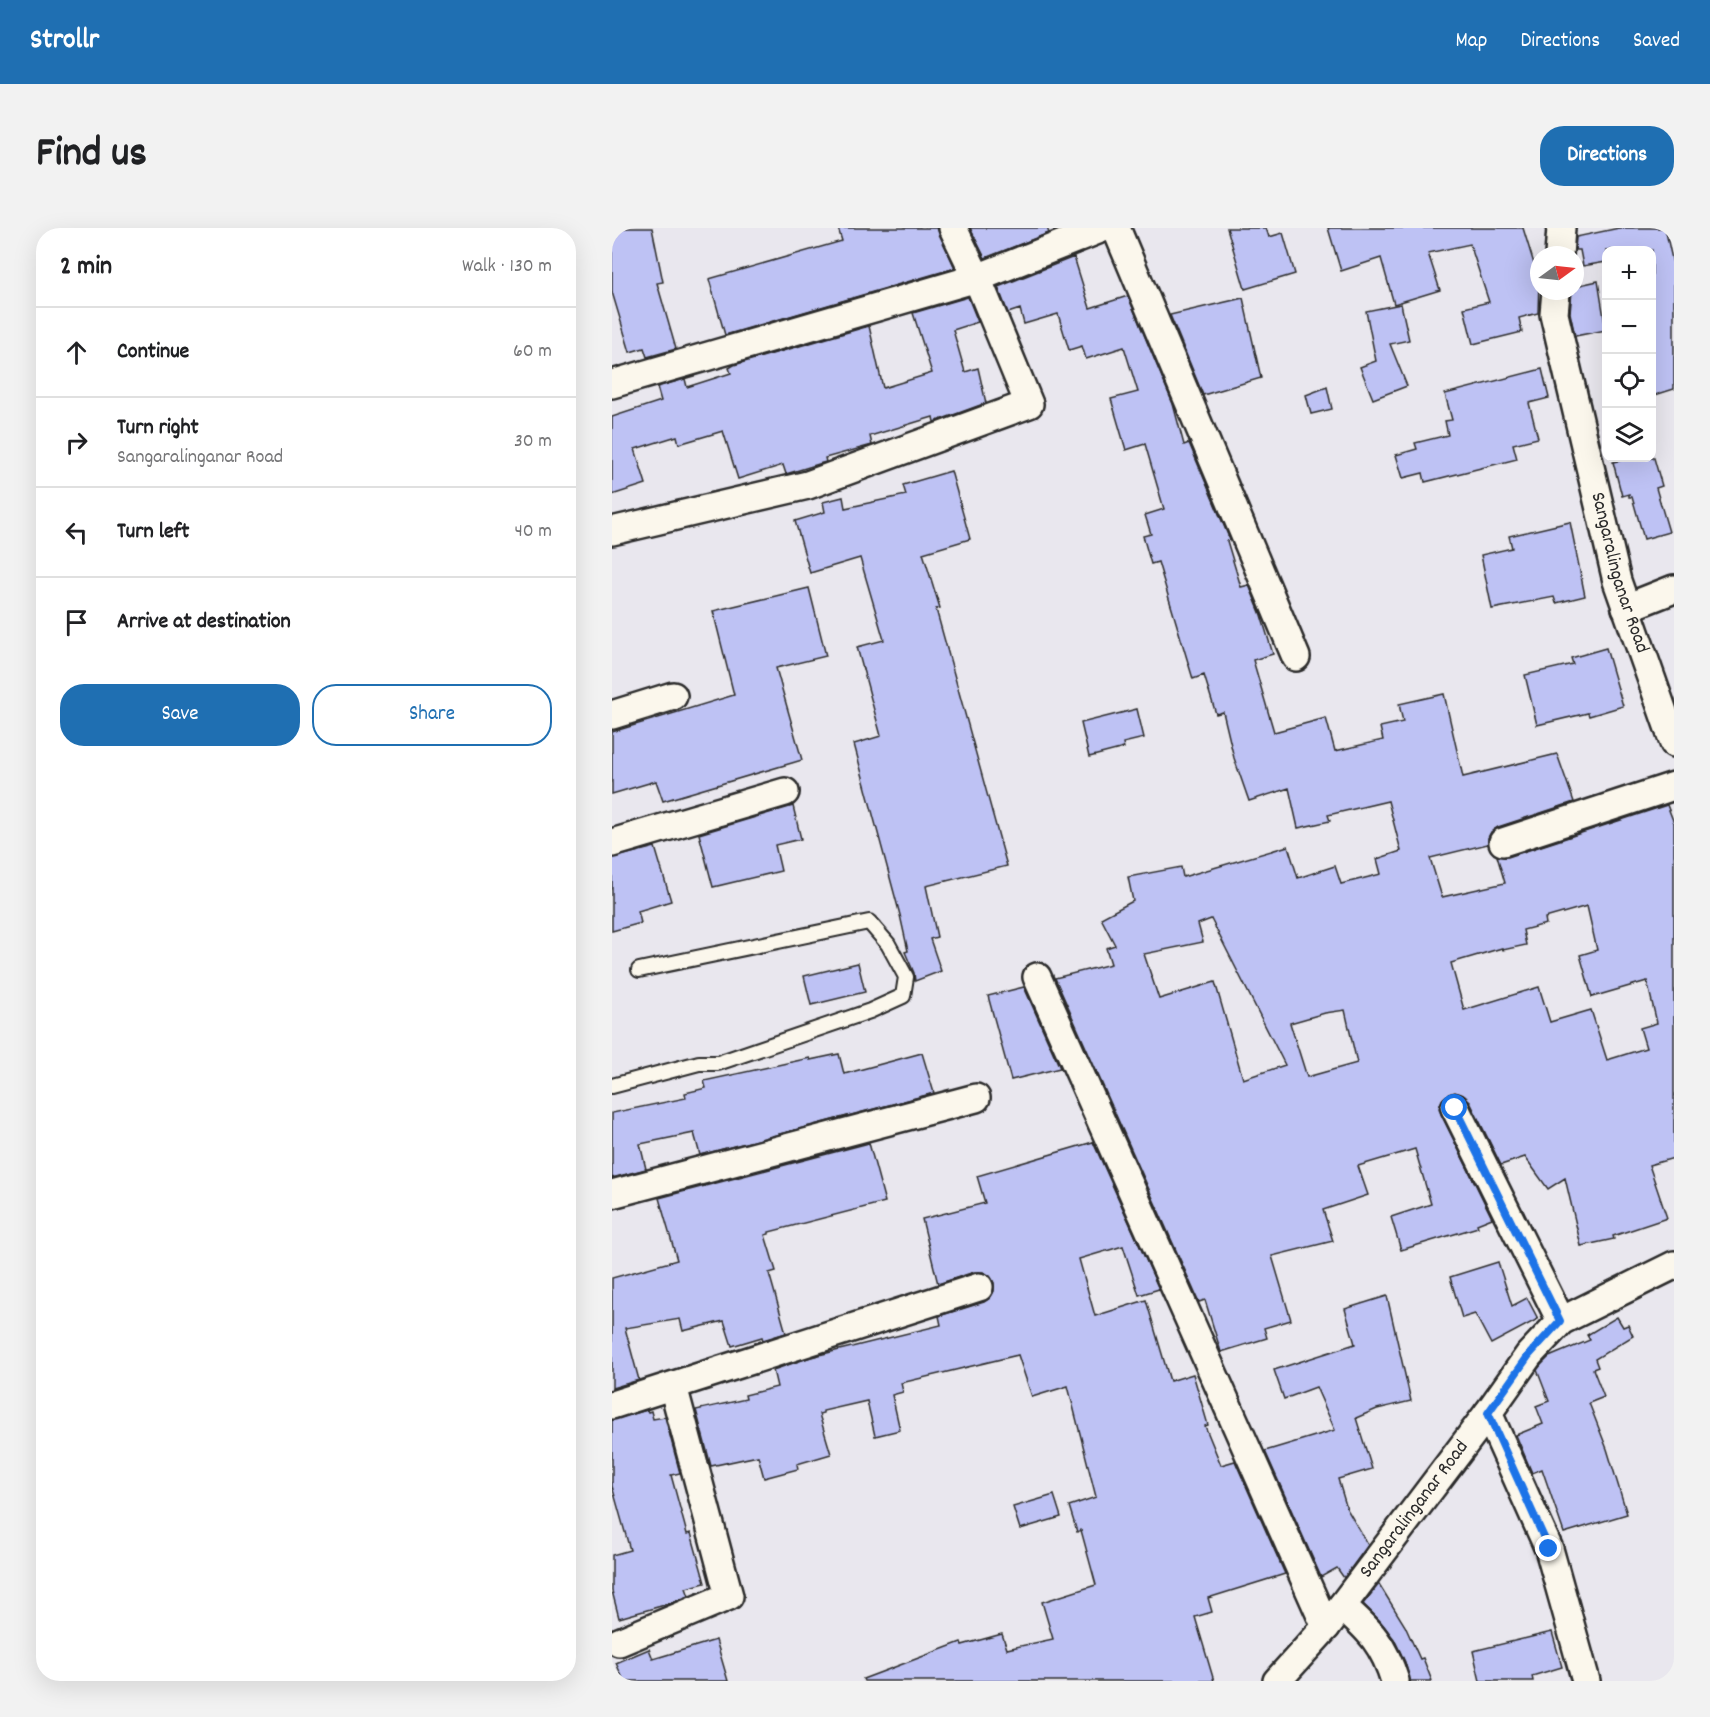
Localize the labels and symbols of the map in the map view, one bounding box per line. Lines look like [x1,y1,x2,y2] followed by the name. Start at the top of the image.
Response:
[1530,246,1584,300] north arrow
[1583,490,1655,657] street label: Sangaralinganar Road
[1441,1094,1467,1120] route start
[1353,1435,1476,1585] street label: Sangaralinganar Road
[1535,1535,1561,1561] route end

